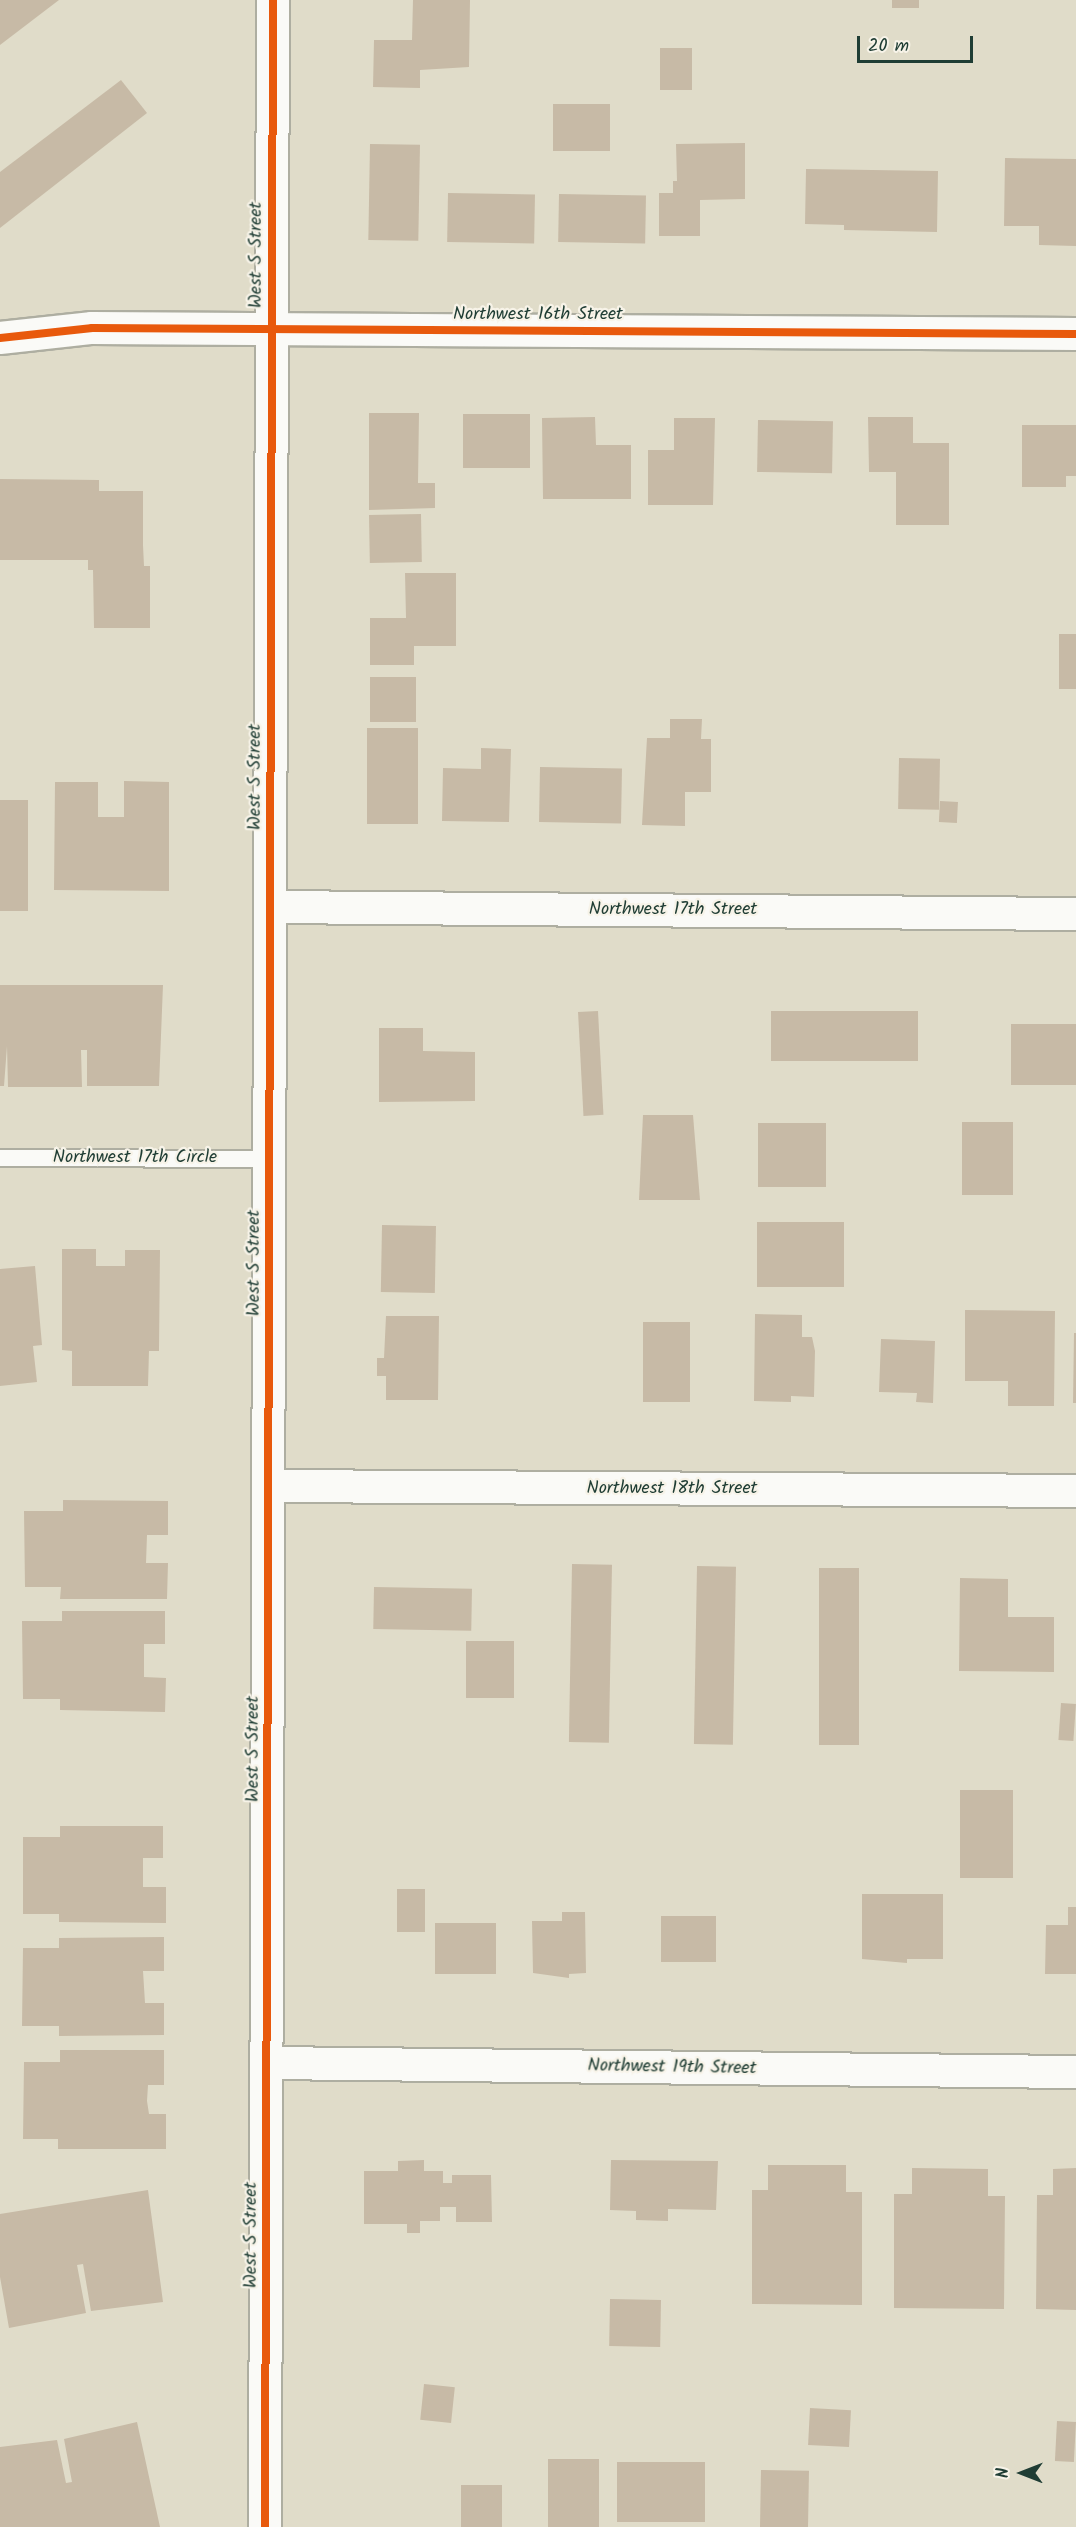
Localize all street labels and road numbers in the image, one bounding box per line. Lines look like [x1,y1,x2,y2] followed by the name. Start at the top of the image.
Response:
[246,202,268,308] street label: West S Street
[453,304,623,326] street label: Northwest 16th Street
[245,724,267,830] street label: West S Street
[589,899,757,921] street label: Northwest 17th Street
[53,1147,217,1169] street label: Northwest 17th Circle
[244,1210,266,1316] street label: West S Street
[587,1478,757,1500] street label: Northwest 18th Street
[243,1696,265,1802] street label: West S Street
[587,2056,757,2080] street label: Northwest 19th Street
[241,2182,263,2288] street label: West S Street

